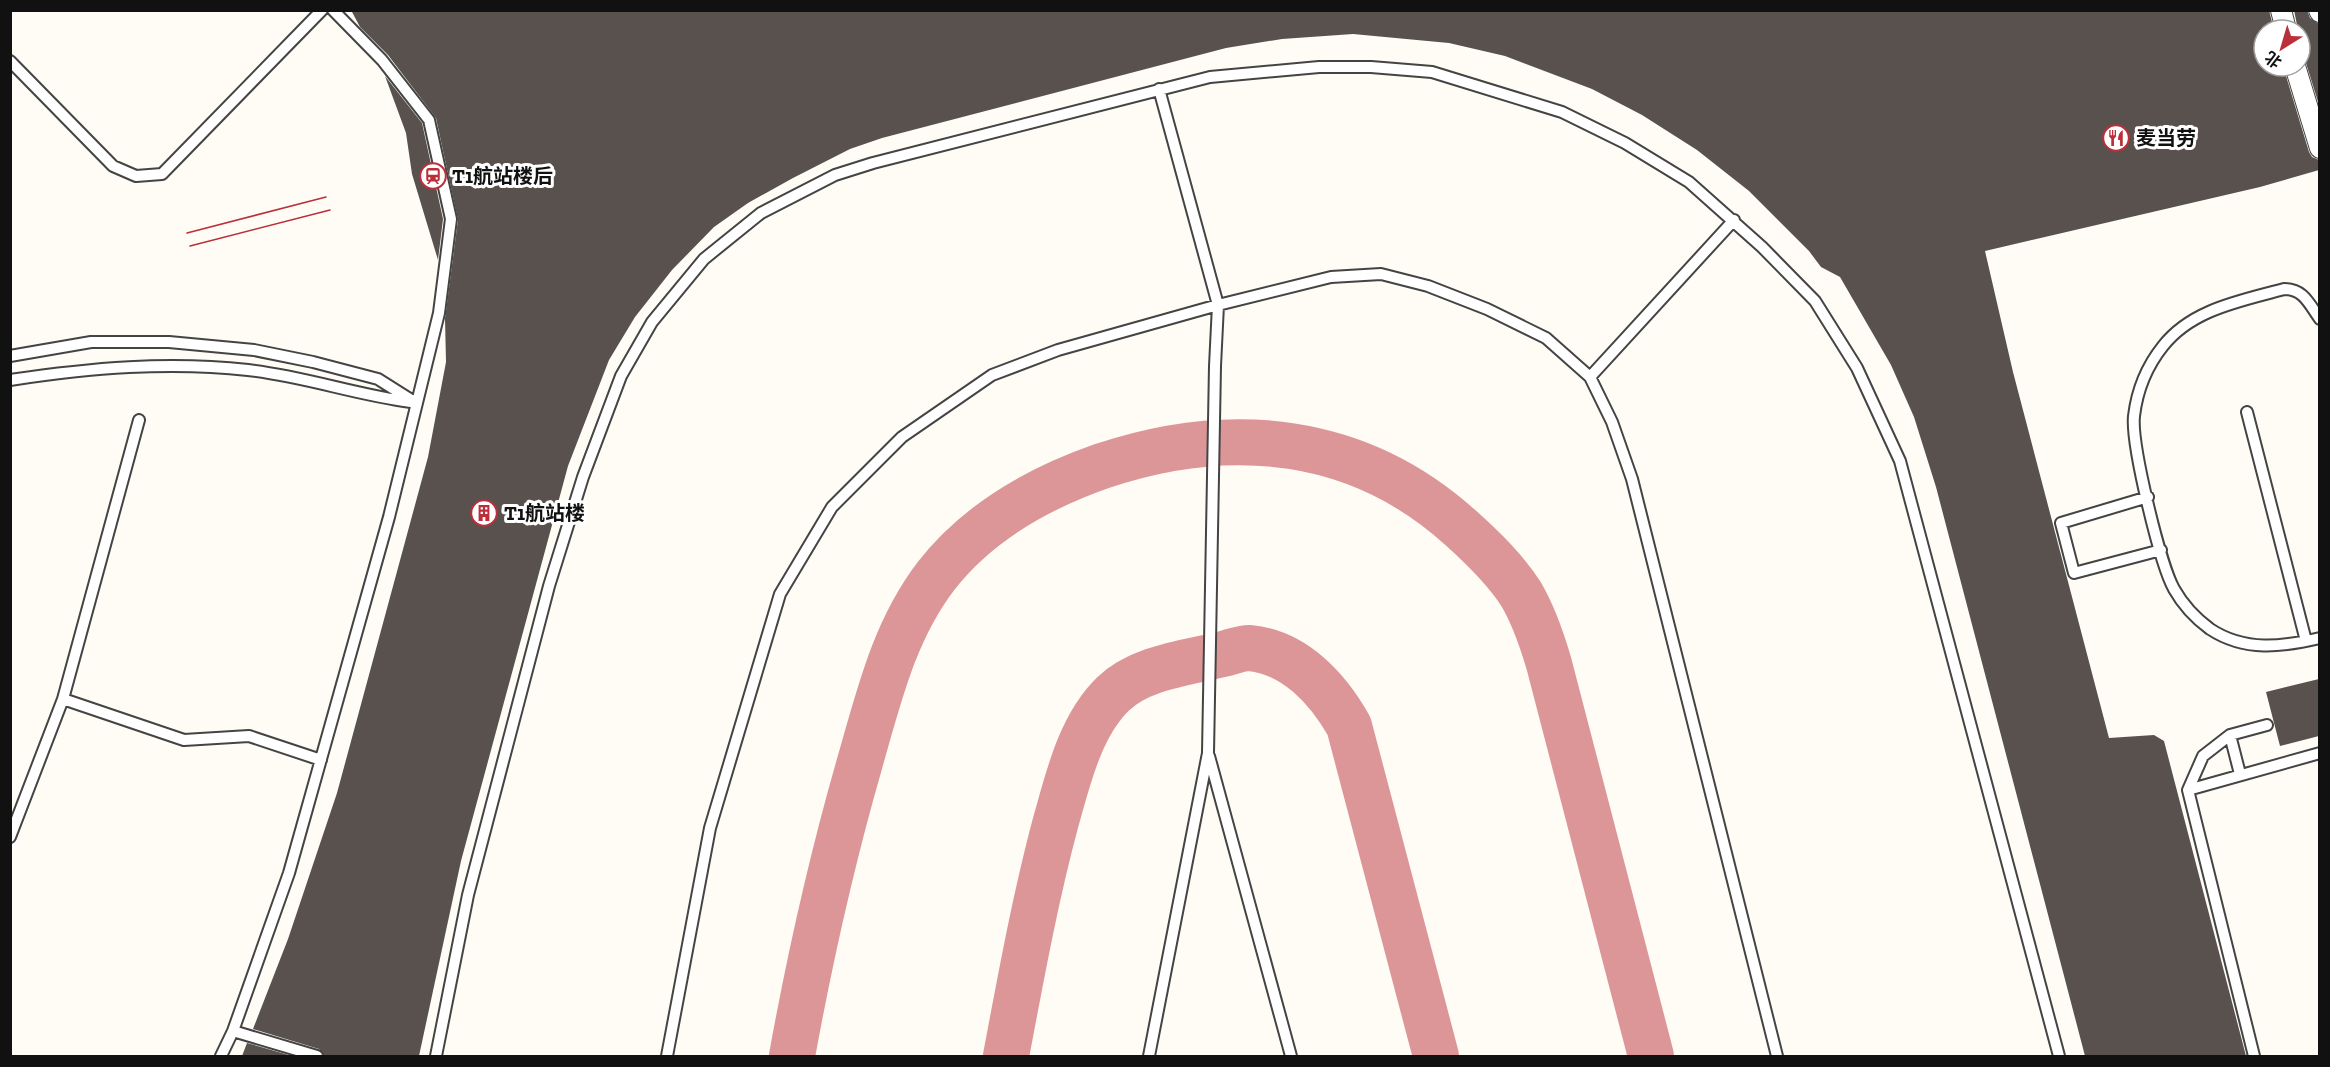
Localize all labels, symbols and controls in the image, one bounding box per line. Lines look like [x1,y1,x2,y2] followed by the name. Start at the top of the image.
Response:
[2252,18,2312,78] north arrow
[2261,47,2285,72] text: 北
[2101,123,2131,153] restaurant icon: 麦当劳
[2136,126,2196,150] place label: 麦当劳
[418,161,448,191] station icon: T1航站楼后
[452,164,553,188] place label: T1航站楼后
[469,498,499,528] building icon: T1航站楼
[504,501,585,525] place label: T1航站楼

